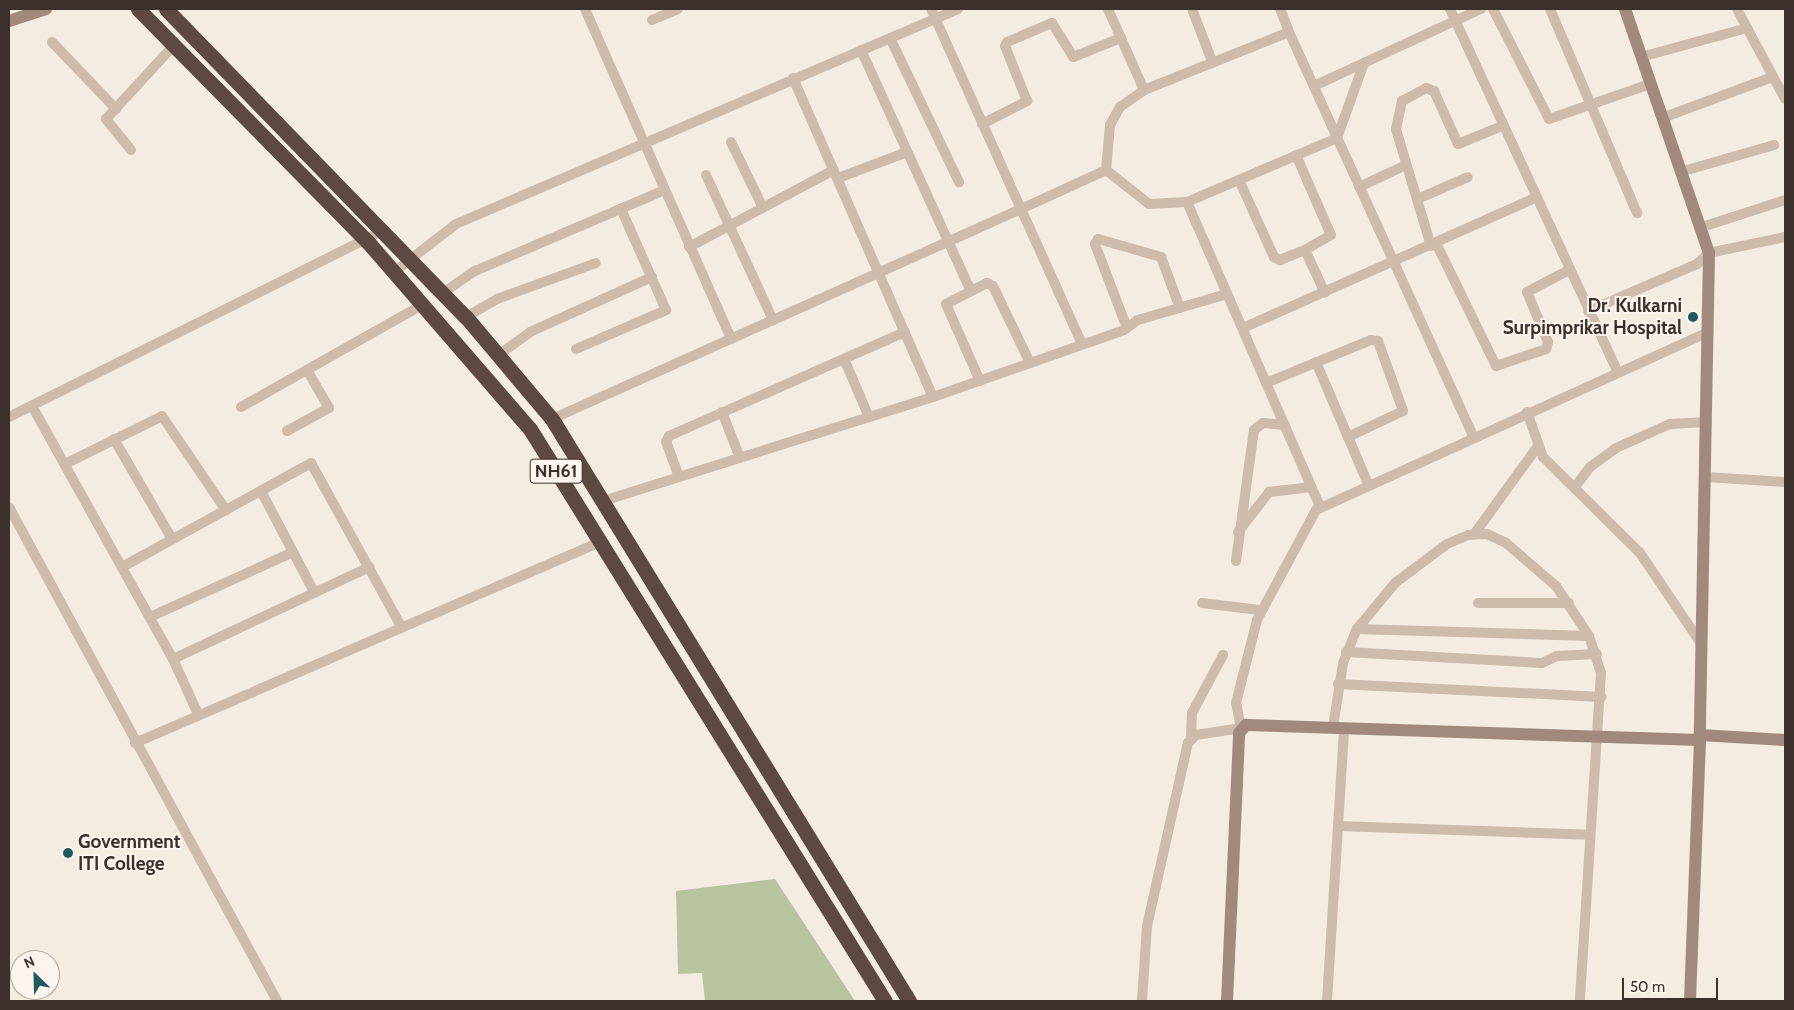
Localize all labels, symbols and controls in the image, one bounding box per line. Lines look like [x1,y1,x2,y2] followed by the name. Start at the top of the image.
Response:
[1503,295,1682,339] place label: Dr. Kulkarni Surpimprikar Hospital
[1686,310,1700,324] marker: Dr. Kulkarni Surpimprikar Hospital
[528,456,584,486] road number: NH61
[78,831,180,875] place label: Government ITI College
[62,847,74,859] marker: Government ITI College
[10,950,60,1000] north arrow
[21,952,37,972] text: N
[1624,968,1720,1000] scale bar
[1630,978,1665,996] text: 50 m

